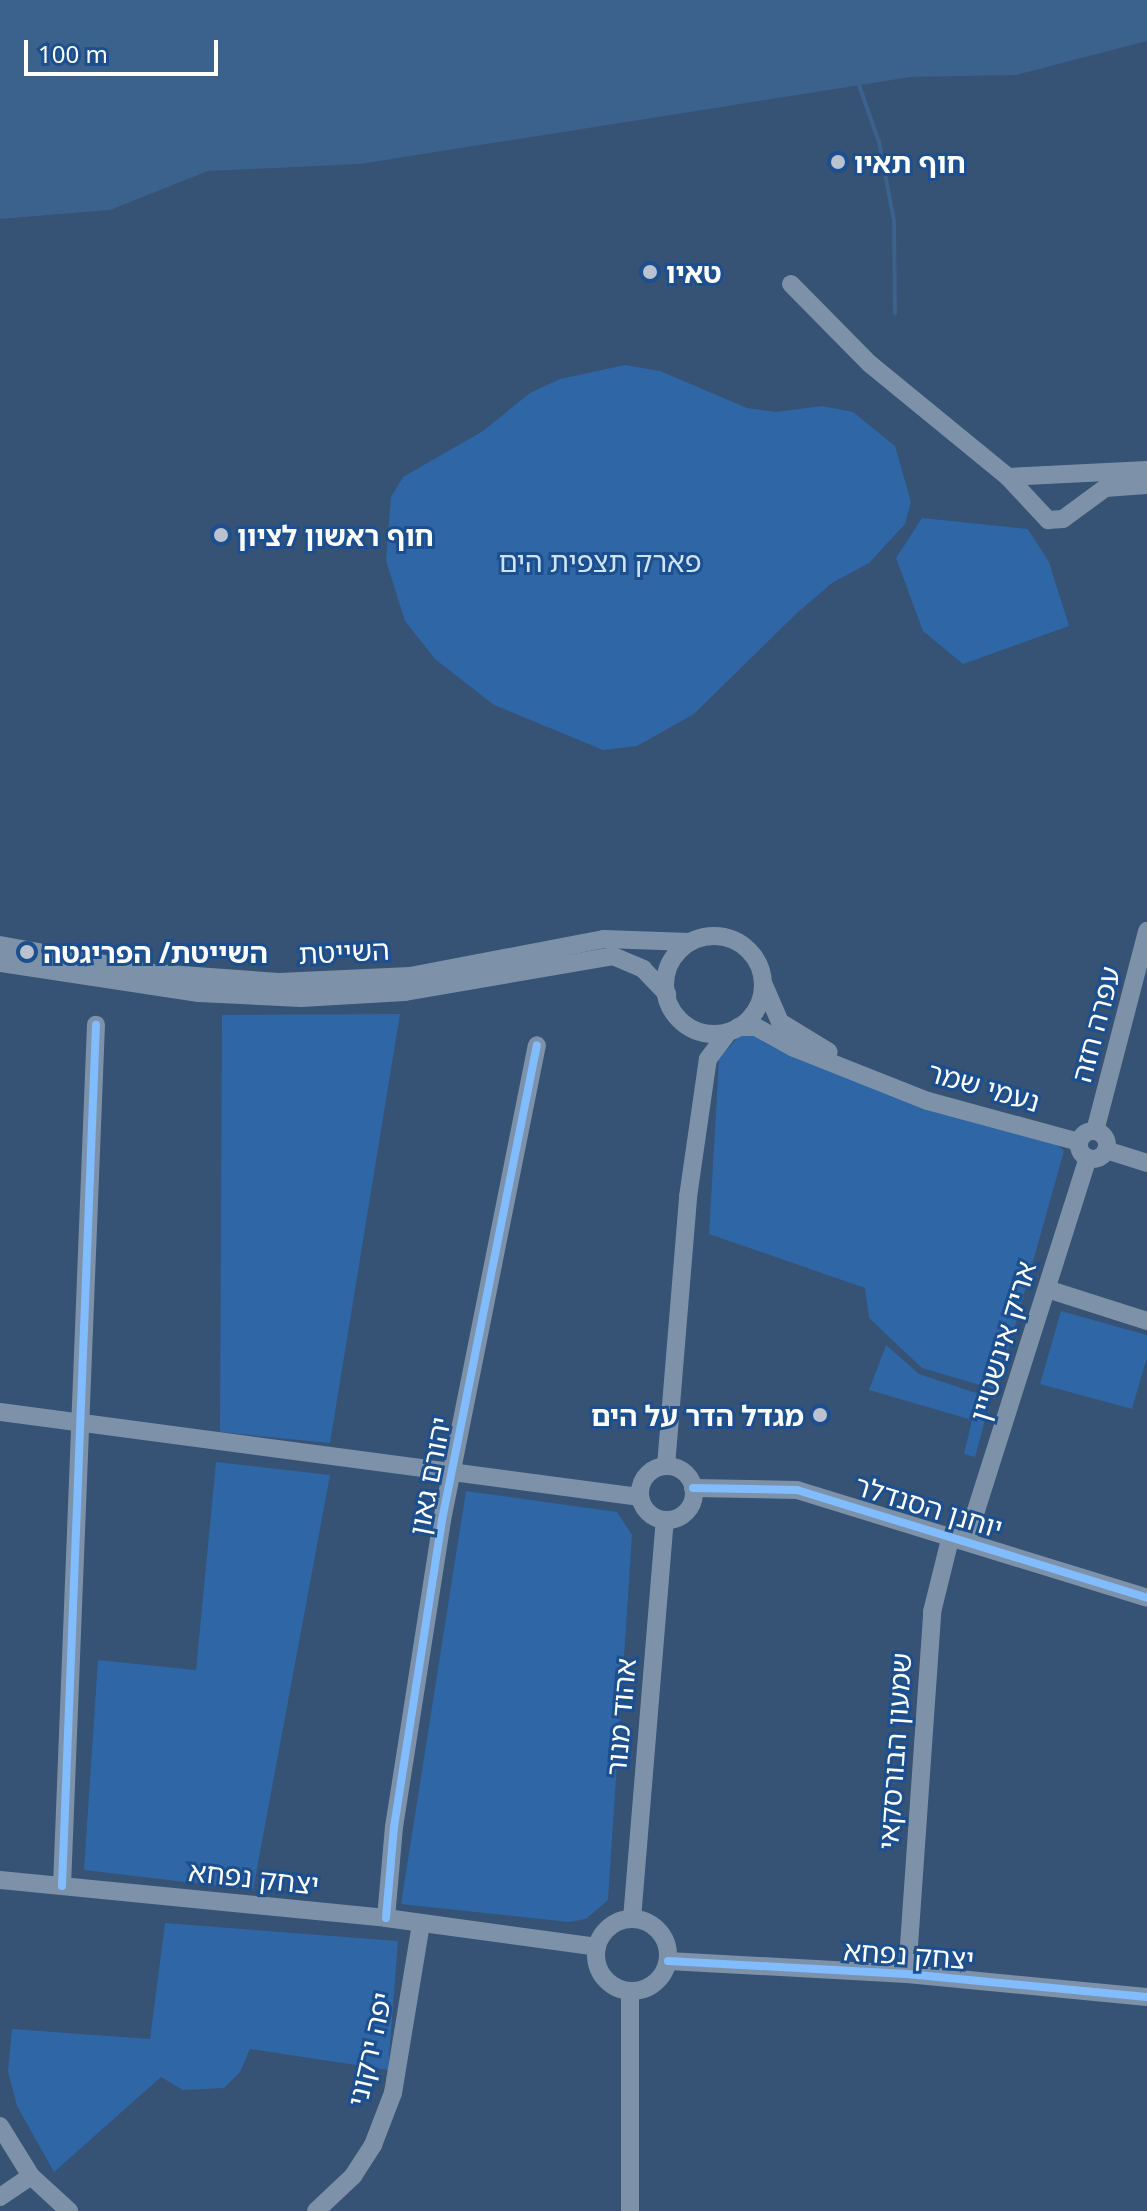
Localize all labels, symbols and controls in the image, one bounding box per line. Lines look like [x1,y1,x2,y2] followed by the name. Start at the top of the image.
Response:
[28,24,222,74] scale bar
[38,37,108,70] text: 100 m
[854,145,966,179] place label: חוף תאיו
[829,153,847,171] marker: חוף תאיו
[666,255,722,289] place label: טאיו
[641,263,659,281] marker: טאיו
[237,518,434,552] place label: חוף ראשון לציון
[212,526,230,544] marker: חוף ראשון לציון
[498,544,702,578] park label: פארק תצפית הים
[298,932,390,970] street label: השייטת
[43,935,268,969] place label: השייטת/ הפריגטה
[18,943,36,961] marker: השייטת/ הפריגטה
[1063,963,1127,1085] street label: עפרה חזה
[924,1054,1044,1118] street label: נעמי שמר
[962,1257,1042,1425] street label: אריק אינשטיין
[591,1398,804,1432] place label: מגדל הדר על הים
[811,1406,829,1424] marker: מגדל הדר על הים
[401,1414,457,1538] street label: יהורם גאון
[851,1468,1007,1544] street label: יוחנן הסנדלר
[870,1651,918,1851] street label: שמעון הבורסקאי
[598,1657,642,1777] street label: אהוד מנור
[187,1853,321,1901] street label: יצחק נפחא
[843,1933,975,1975] street label: יצחק נפחא
[340,1989,398,2109] street label: יפה ירקוני

